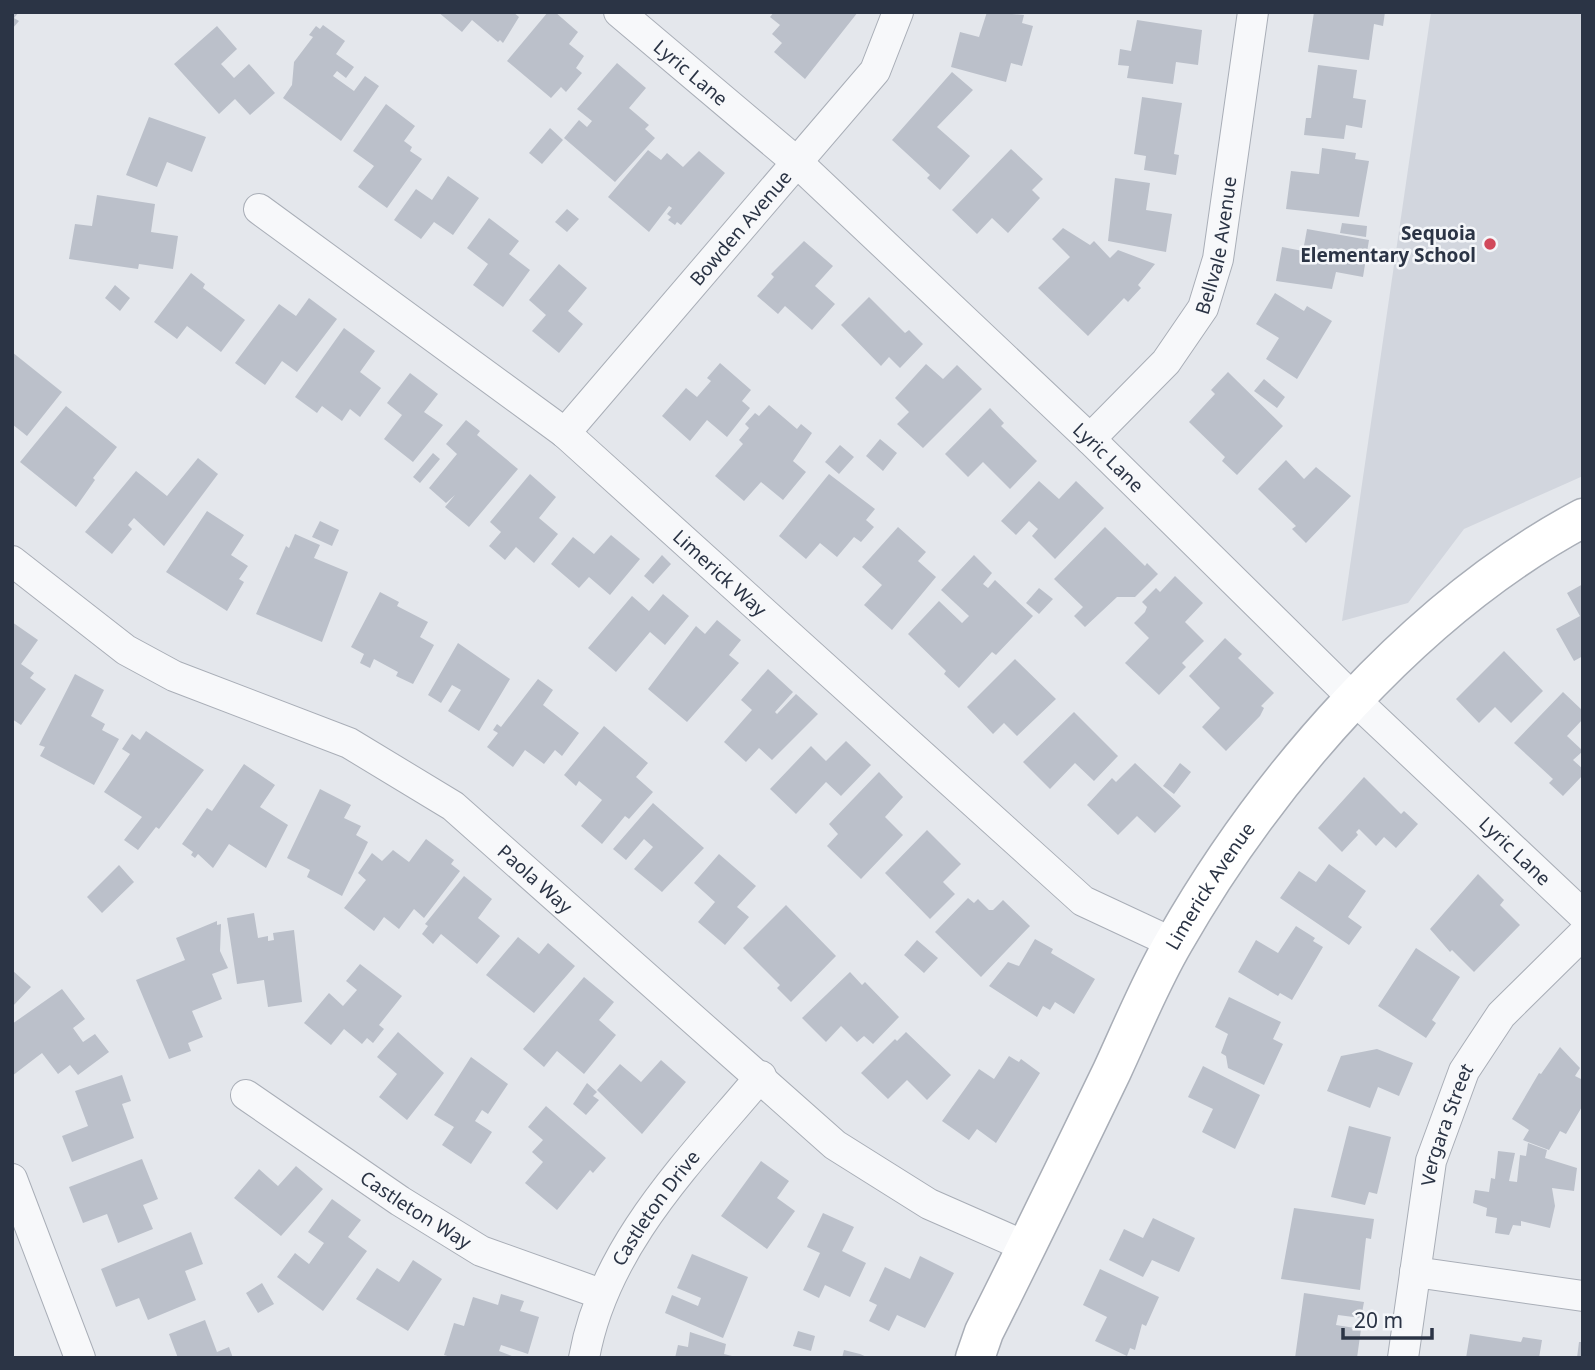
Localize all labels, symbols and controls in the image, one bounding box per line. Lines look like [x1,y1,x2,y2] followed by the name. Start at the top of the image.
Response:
[648,34,733,111] street label: Lyric Lane
[684,165,797,291] street label: Bowden Avenue
[1189,175,1243,317] street label: Bellvale Avenue
[1300,220,1476,268] place label: Sequoia Elementary School
[1482,236,1498,252] marker: Sequoia Elementary School
[1067,417,1150,498] street label: Lyric Lane
[667,524,773,622] street label: Limerick Way
[1474,811,1557,891] street label: Lyric Lane
[1159,817,1261,955] street label: Limerick Avenue
[492,839,578,919] street label: Paola Way
[1415,1058,1479,1188] street label: Vergara Street
[606,1145,705,1270] street label: Castleton Drive
[355,1165,476,1255] street label: Castleton Way
[1343,1296,1432,1340] scale bar
[1354,1306,1403,1334] text: 20 m

